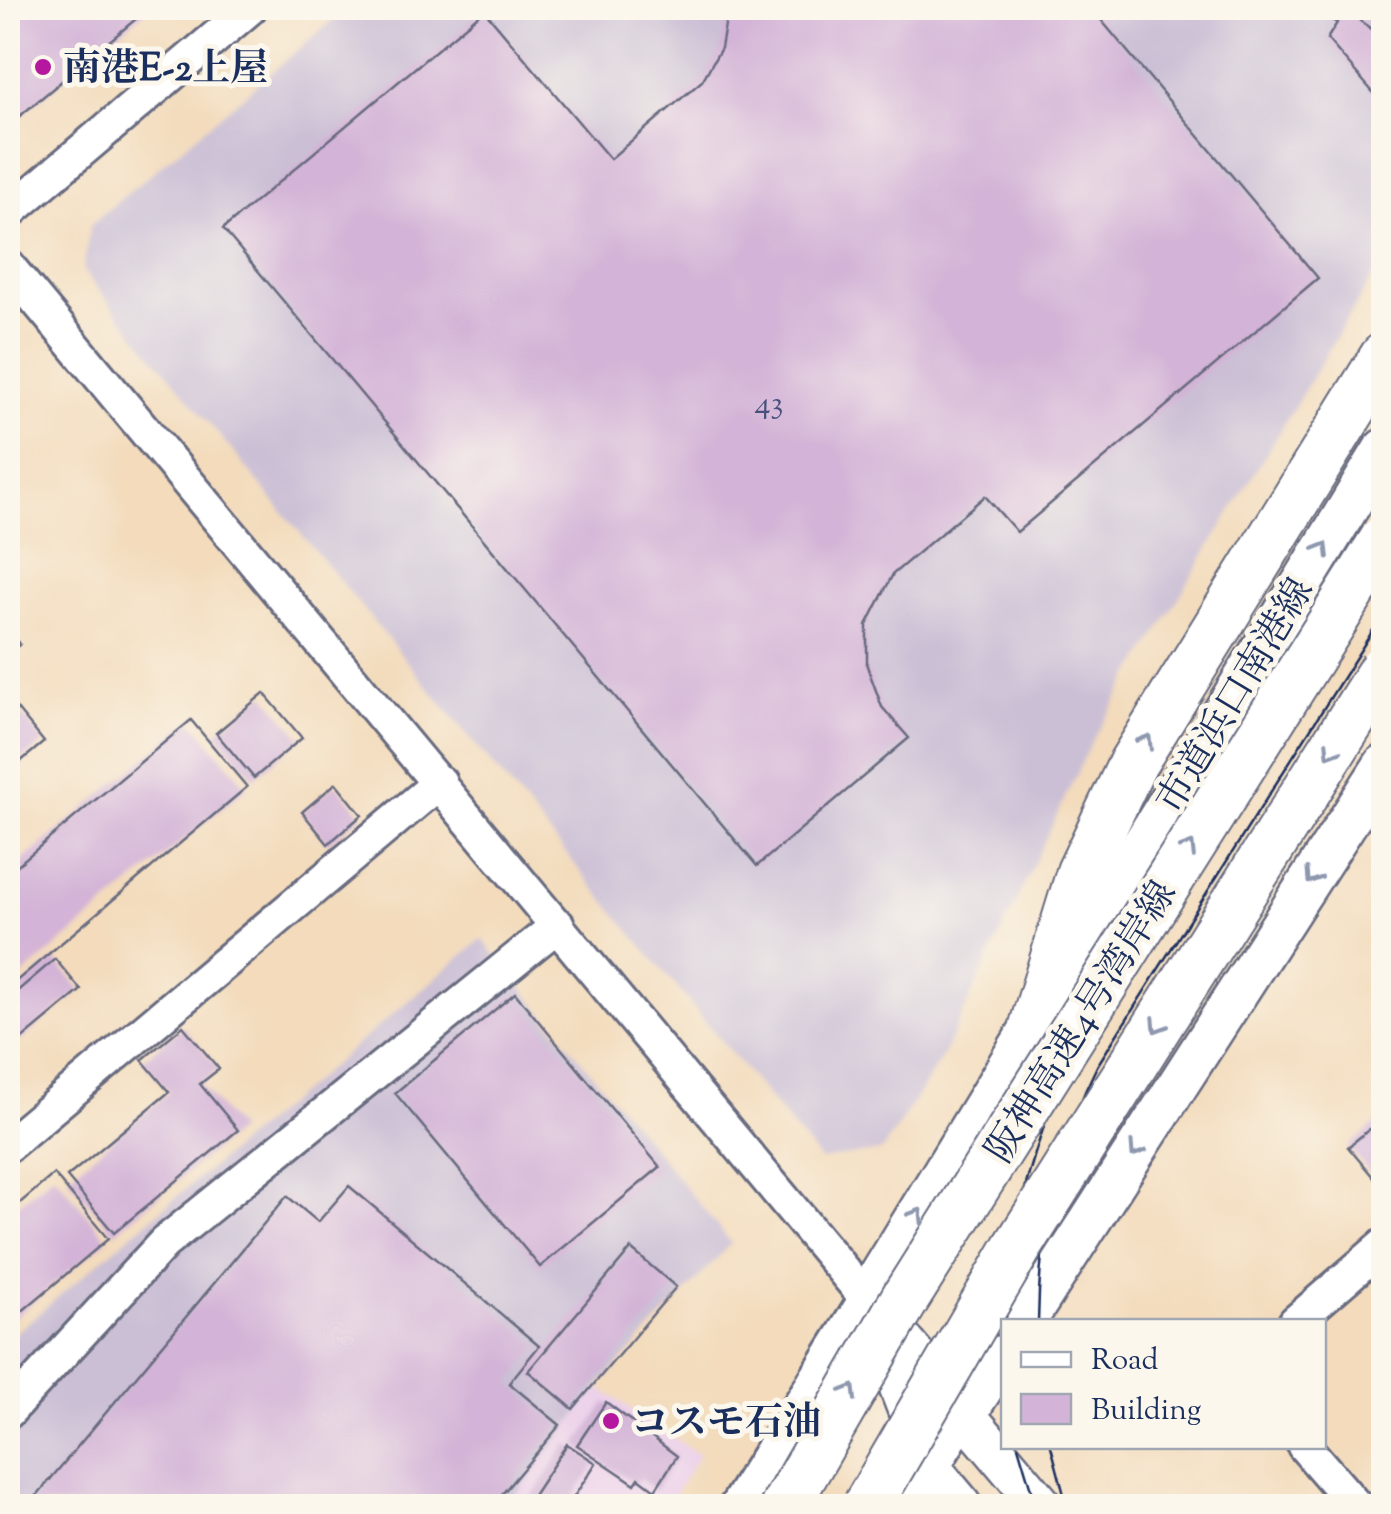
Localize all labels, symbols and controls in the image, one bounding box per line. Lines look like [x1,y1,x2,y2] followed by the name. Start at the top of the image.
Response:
[63,44,268,98] place label: 南港E-2上屋
[32,56,54,78] marker: 南港E-2上屋
[754,382,784,428] house number: 43
[1311,542,1330,560] one-way arrow
[1146,569,1329,825] street label: 市道浜口南港線
[1134,734,1153,752] one-way arrow
[1325,740,1344,758] one-way arrow
[1177,841,1196,859] one-way arrow
[1305,866,1324,884] one-way arrow
[975,872,1192,1174] street label: 阪神高速4号湾岸線
[1151,1015,1170,1033] one-way arrow
[1129,1139,1148,1157] one-way arrow
[905,1208,924,1226] one-way arrow
[1001,1319,1326,1449] legend
[1091,1340,1158,1383] text: Road
[838,1384,857,1402] one-way arrow
[1091,1390,1201,1433] text: Building
[631,1398,821,1452] place label: コスモ石油
[600,1410,622,1432] marker: コスモ石油

